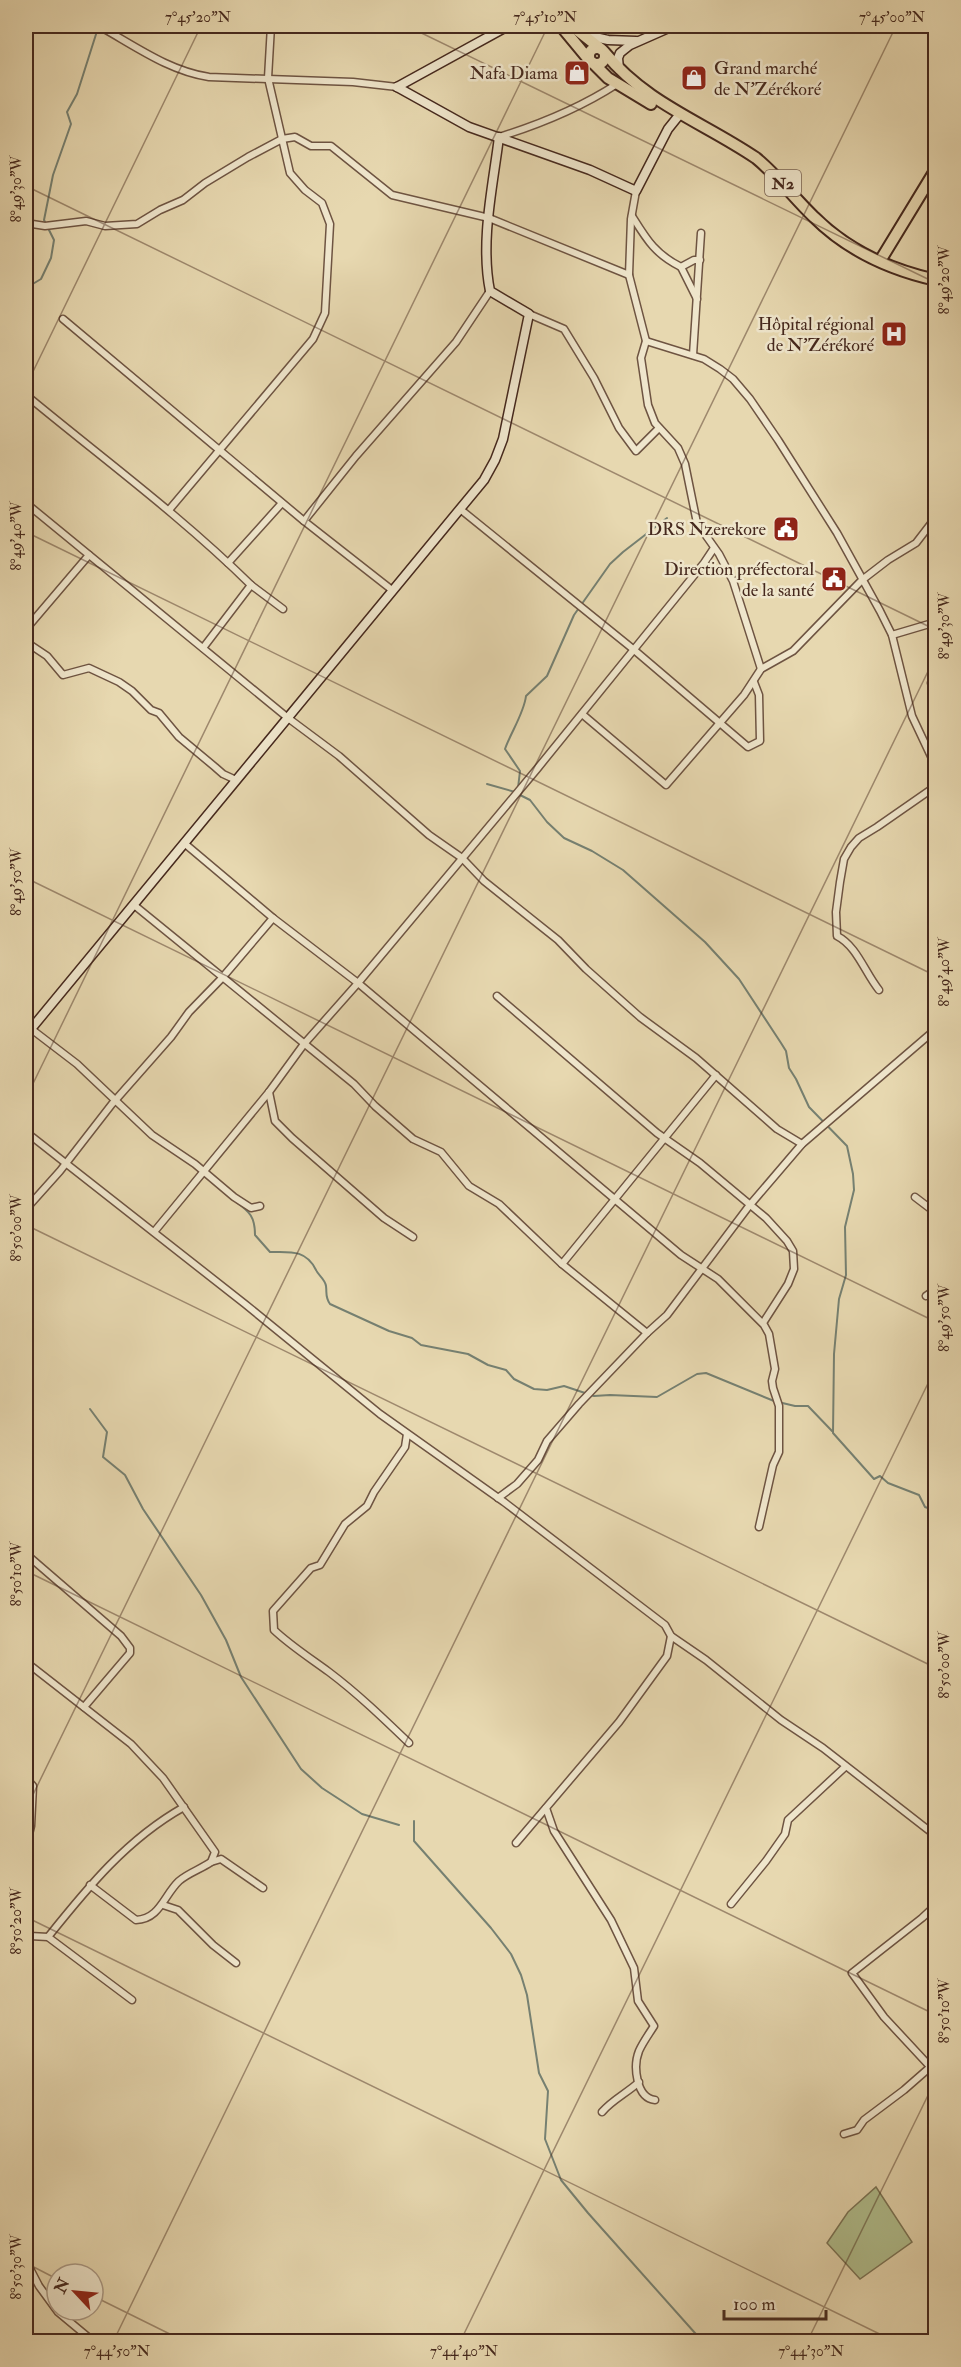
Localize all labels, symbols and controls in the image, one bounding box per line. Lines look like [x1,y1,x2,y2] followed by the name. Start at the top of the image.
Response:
[165,8,232,27] text: 7°45'20"N
[513,8,577,27] text: 7°45'10"N
[859,8,926,27] text: 7°45'00"N
[714,57,822,101] place label: Grand marché de N'Zérékoré
[562,58,592,88] shop icon: Nafa Diama
[470,62,559,85] place label: Nafa Diama
[679,63,709,93] shop icon: Grand marché de N'Zérékoré
[7,155,26,223] text: 8°49'30"W
[765,170,801,196] road number: N2
[935,245,954,315] text: 8°49'20"W
[758,313,874,357] place label: Hôpital régional de N'Zérékoré
[879,319,909,349] hospital icon: Hôpital régional de N'Zérékoré
[7,501,26,571] text: 8°49'40"W
[771,514,801,544] public building icon: DRS Nzerekore
[648,518,766,541] place label: DRS Nzerekore
[664,558,814,602] place label: Direction préfectoral de la santé
[819,564,849,594] public building icon: Direction préfectoral de la santé
[935,592,954,660] text: 8°49'30"W
[7,847,26,916] text: 8°49'50"W
[935,937,954,1007] text: 8°49'40"W
[7,1194,26,1262] text: 8°50'00"W
[935,1283,954,1352] text: 8°49'50"W
[7,1541,26,1607] text: 8°50'10"W
[935,1631,954,1699] text: 8°50'00"W
[7,1887,26,1955] text: 8°50'20"W
[935,1978,954,2044] text: 8°50'10"W
[7,2233,26,2300] text: 8°50'30"W
[45,2262,105,2322] north arrow
[50,2274,75,2298] text: N
[724,2283,826,2321] scale bar
[733,2293,776,2316] text: 100 m
[84,2342,151,2361] text: 7°44'50"N
[430,2342,499,2361] text: 7°44'40"N
[778,2342,844,2361] text: 7°44'30"N

